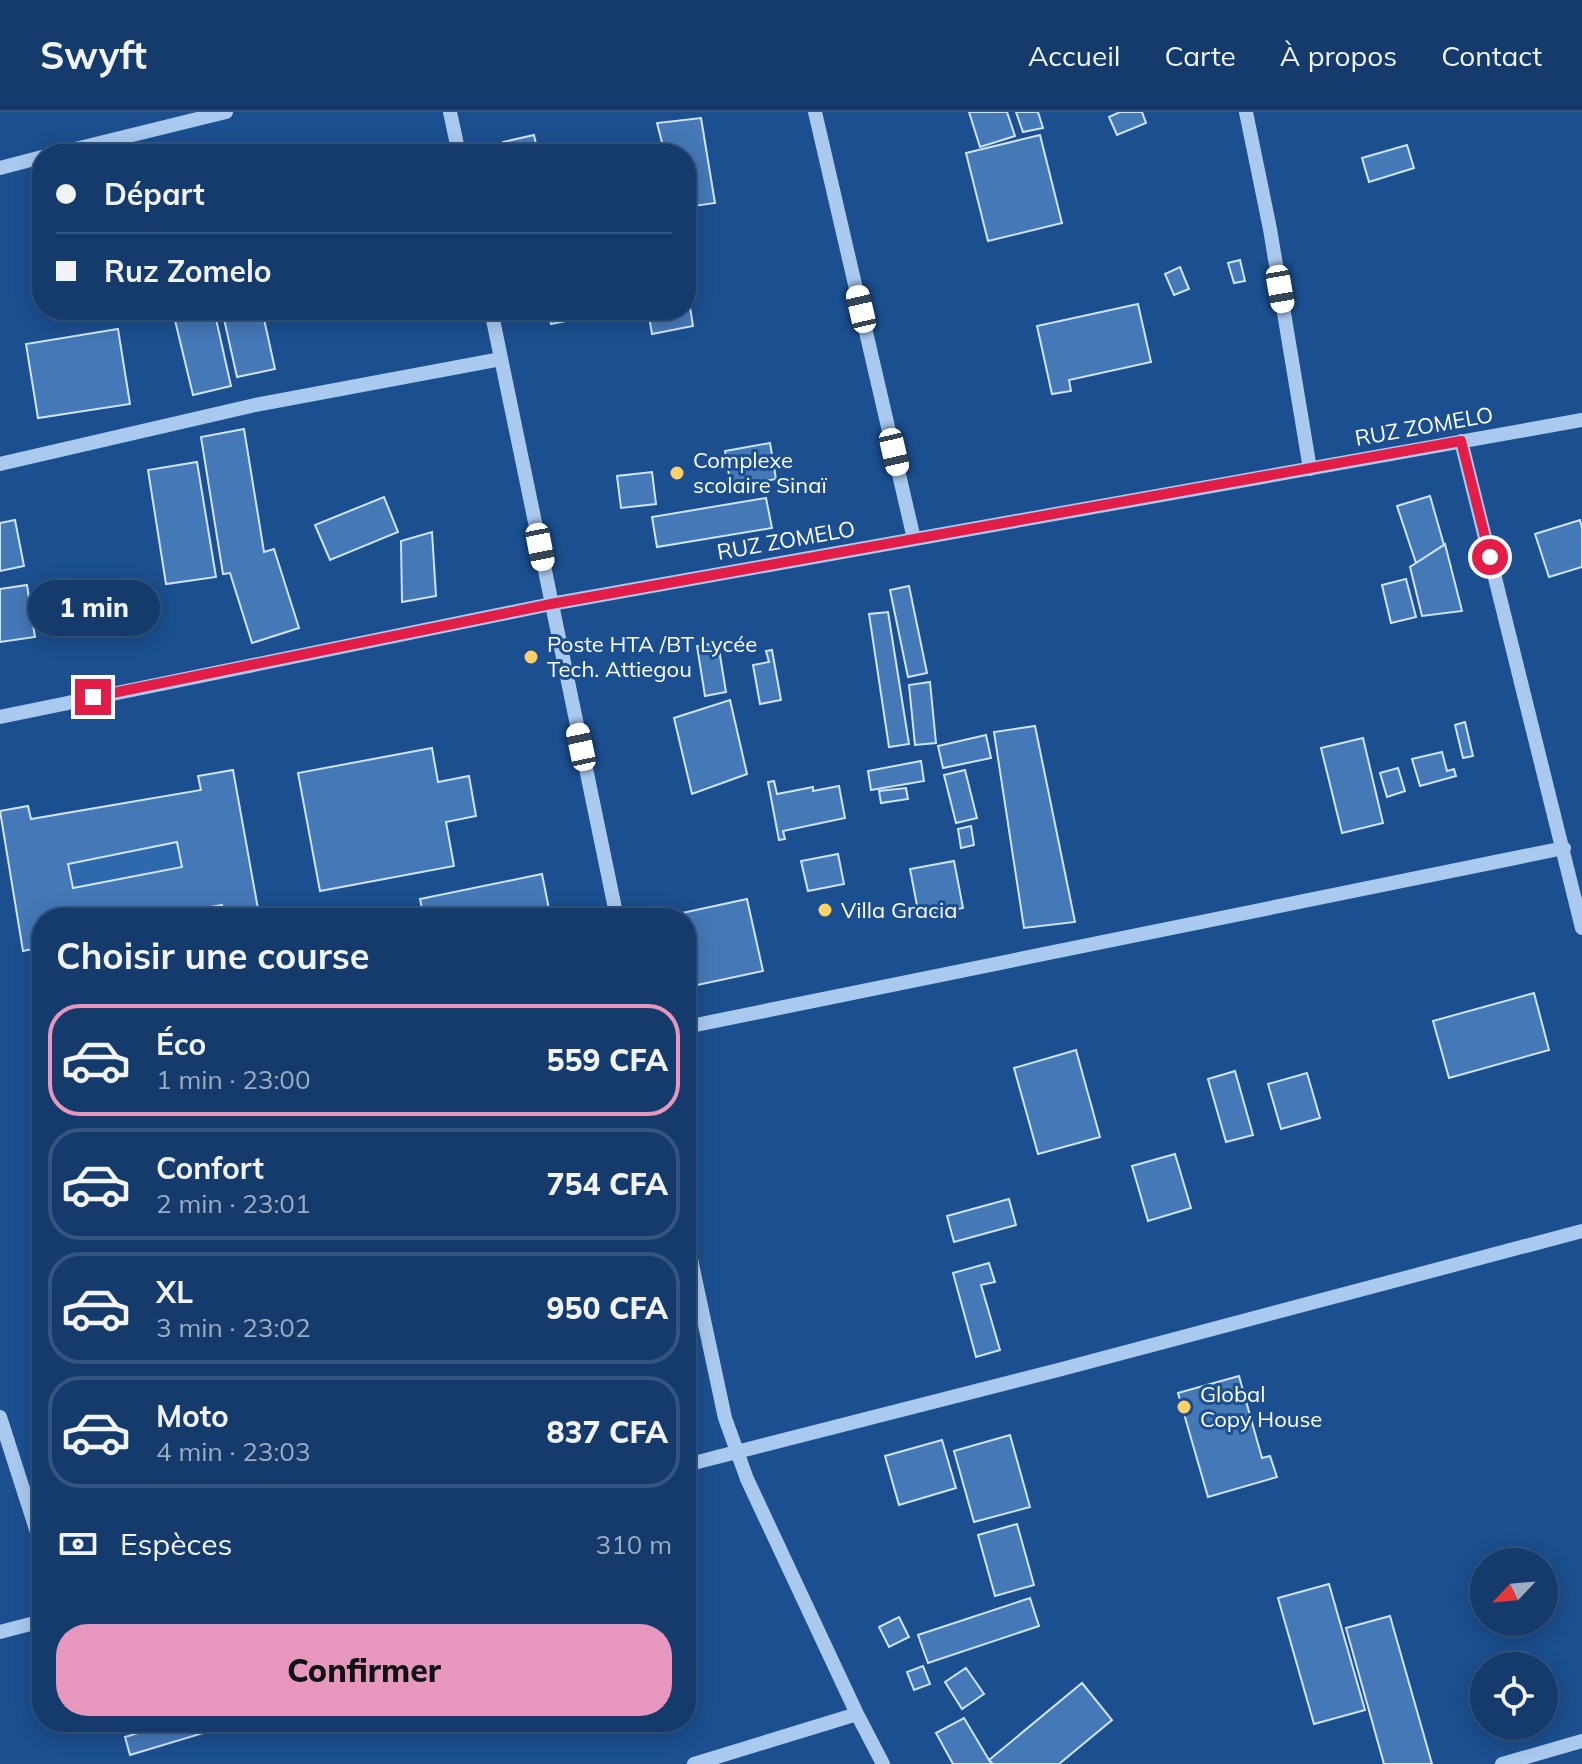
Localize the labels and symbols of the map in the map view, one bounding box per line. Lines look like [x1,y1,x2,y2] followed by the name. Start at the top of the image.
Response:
[1264,263,1296,315] car
[844,283,878,335] car
[1353,400,1495,452] street label: RUZ ZOMELO
[877,426,911,478] car
[693,446,827,499] place label: Complexe scolaire Sinaï
[668,464,686,482] marker: Complexe scolaire Sinaï
[715,514,857,566] street label: RUZ ZOMELO
[524,521,556,573] car
[1472,539,1508,575] route start
[27,581,159,637] callout: 1 min
[547,630,757,683] place label: Poste HTA /BT Lycée Tech. Attiegou
[522,648,540,666] marker: Poste HTA /BT Lycée Tech. Attiegou
[75,679,111,715] route end
[564,721,598,773] car
[841,896,958,924] place label: Villa Gracia
[816,901,834,919] marker: Villa Gracia
[1200,1380,1322,1433] place label: Global Copy House
[1175,1398,1193,1416] marker: Global Copy House
[1470,1548,1558,1636] north arrow

